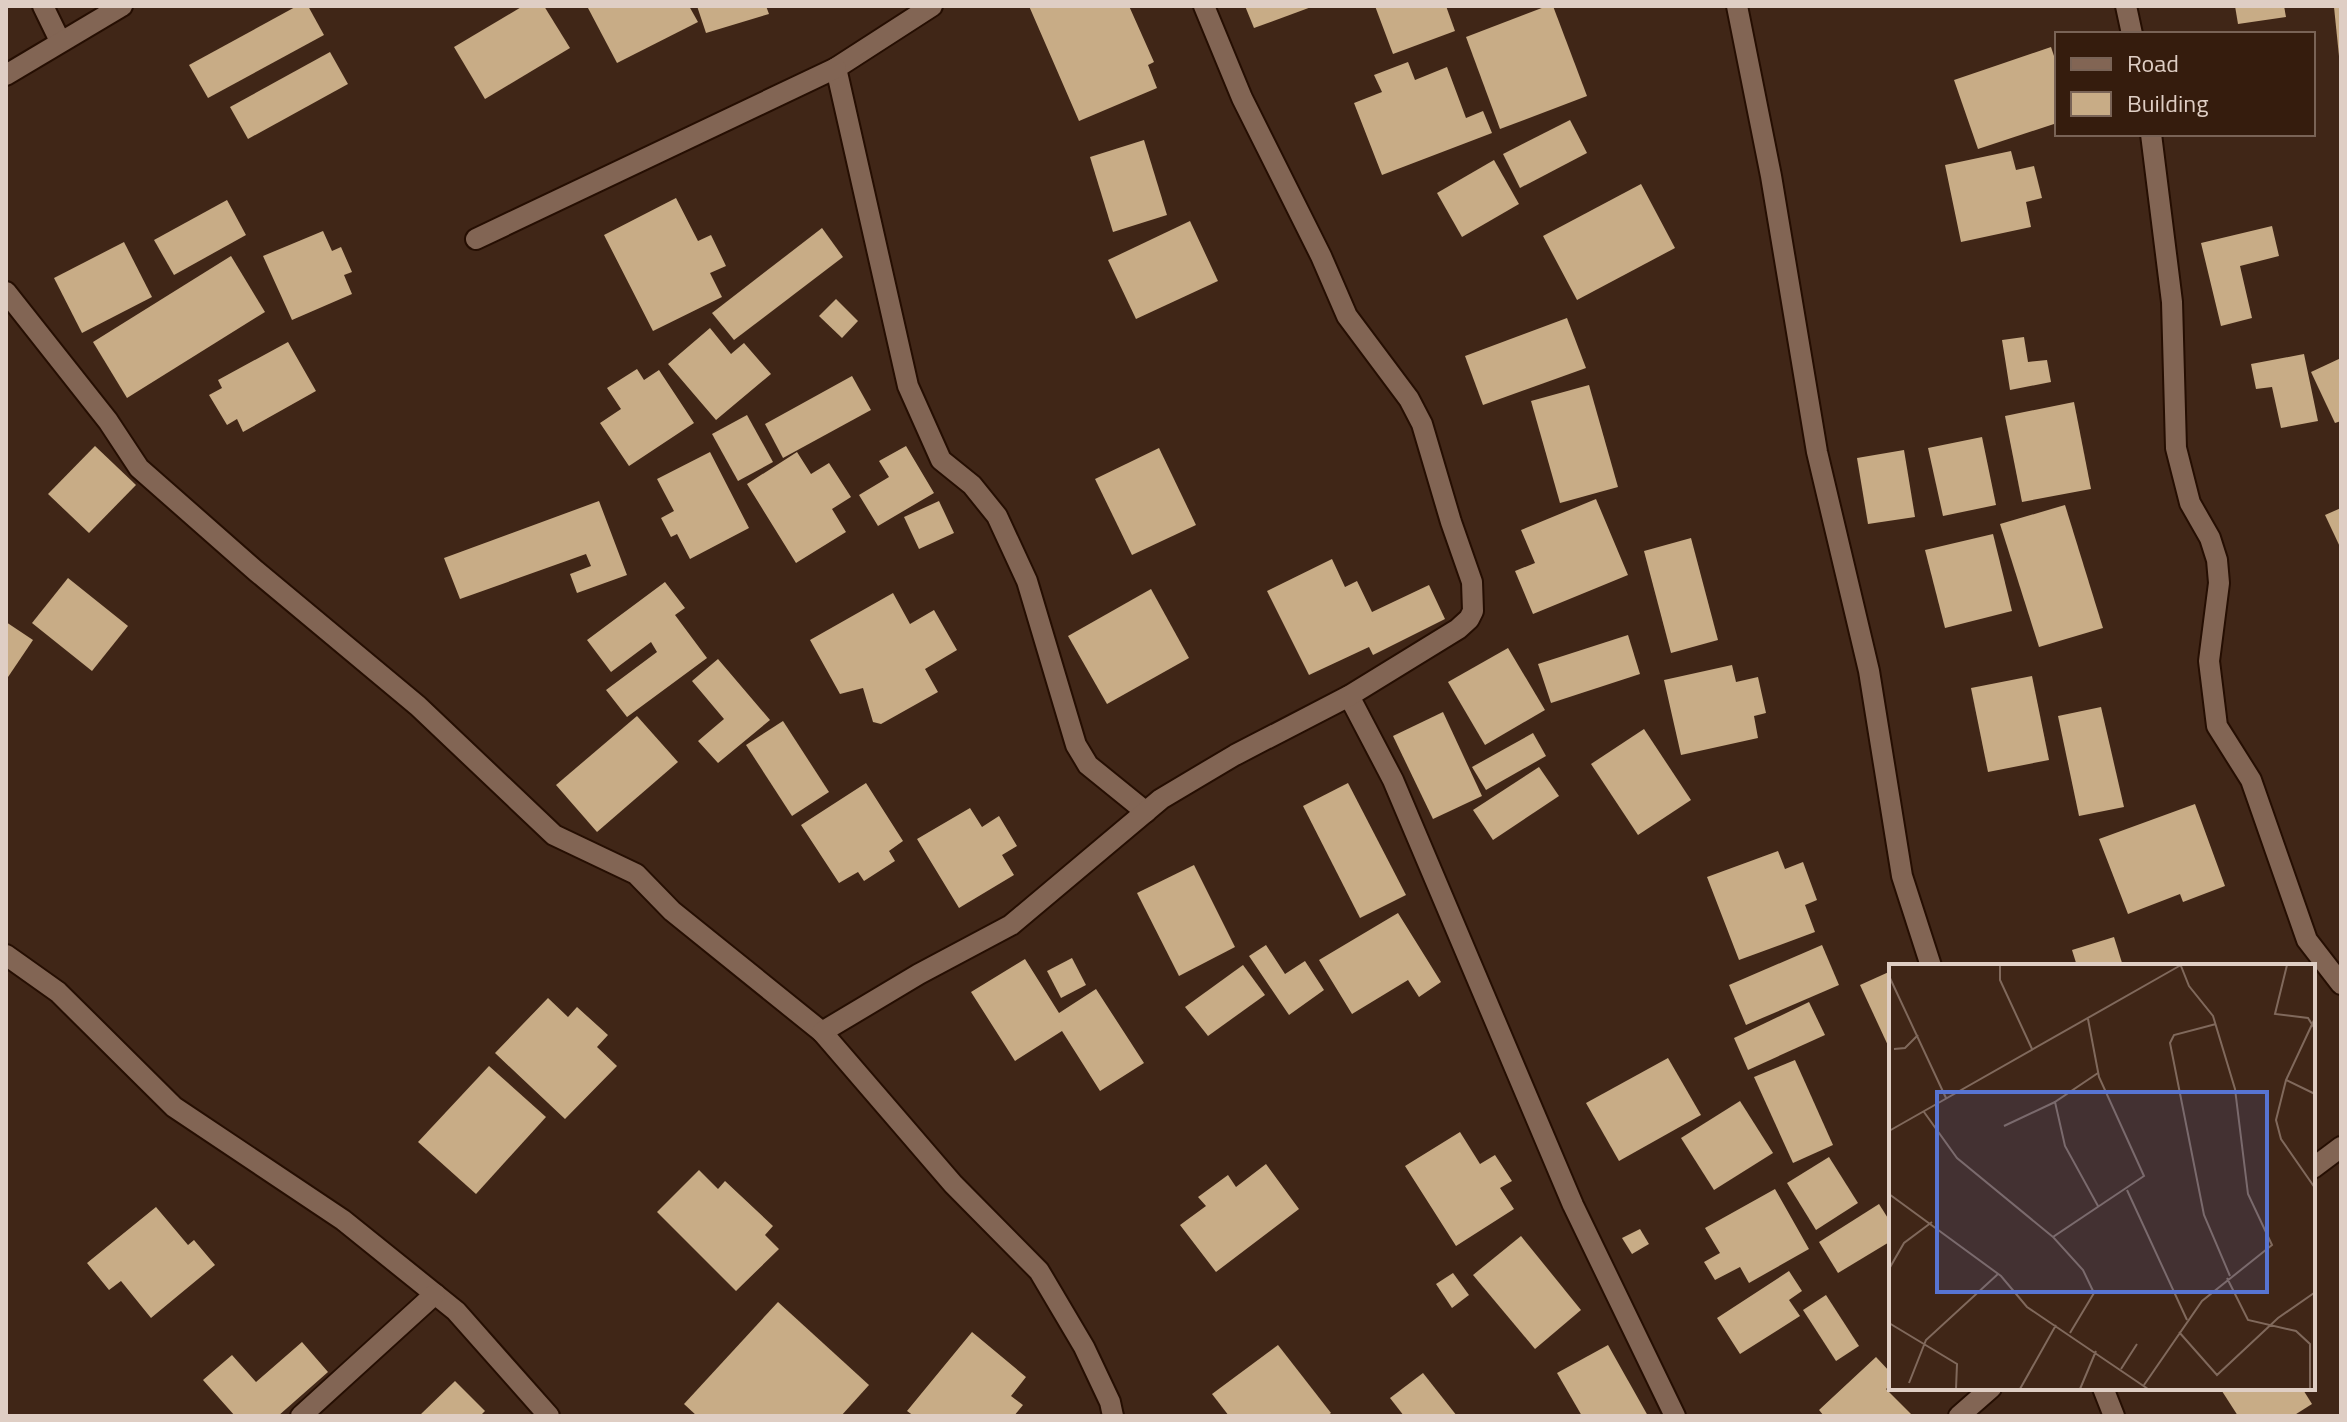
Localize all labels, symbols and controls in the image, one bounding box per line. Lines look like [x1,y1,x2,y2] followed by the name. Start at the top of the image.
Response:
[2055,32,2315,136] legend
[2127,45,2179,81] text: Road
[2127,85,2209,121] text: Building
[1889,964,2315,1390] inset map

